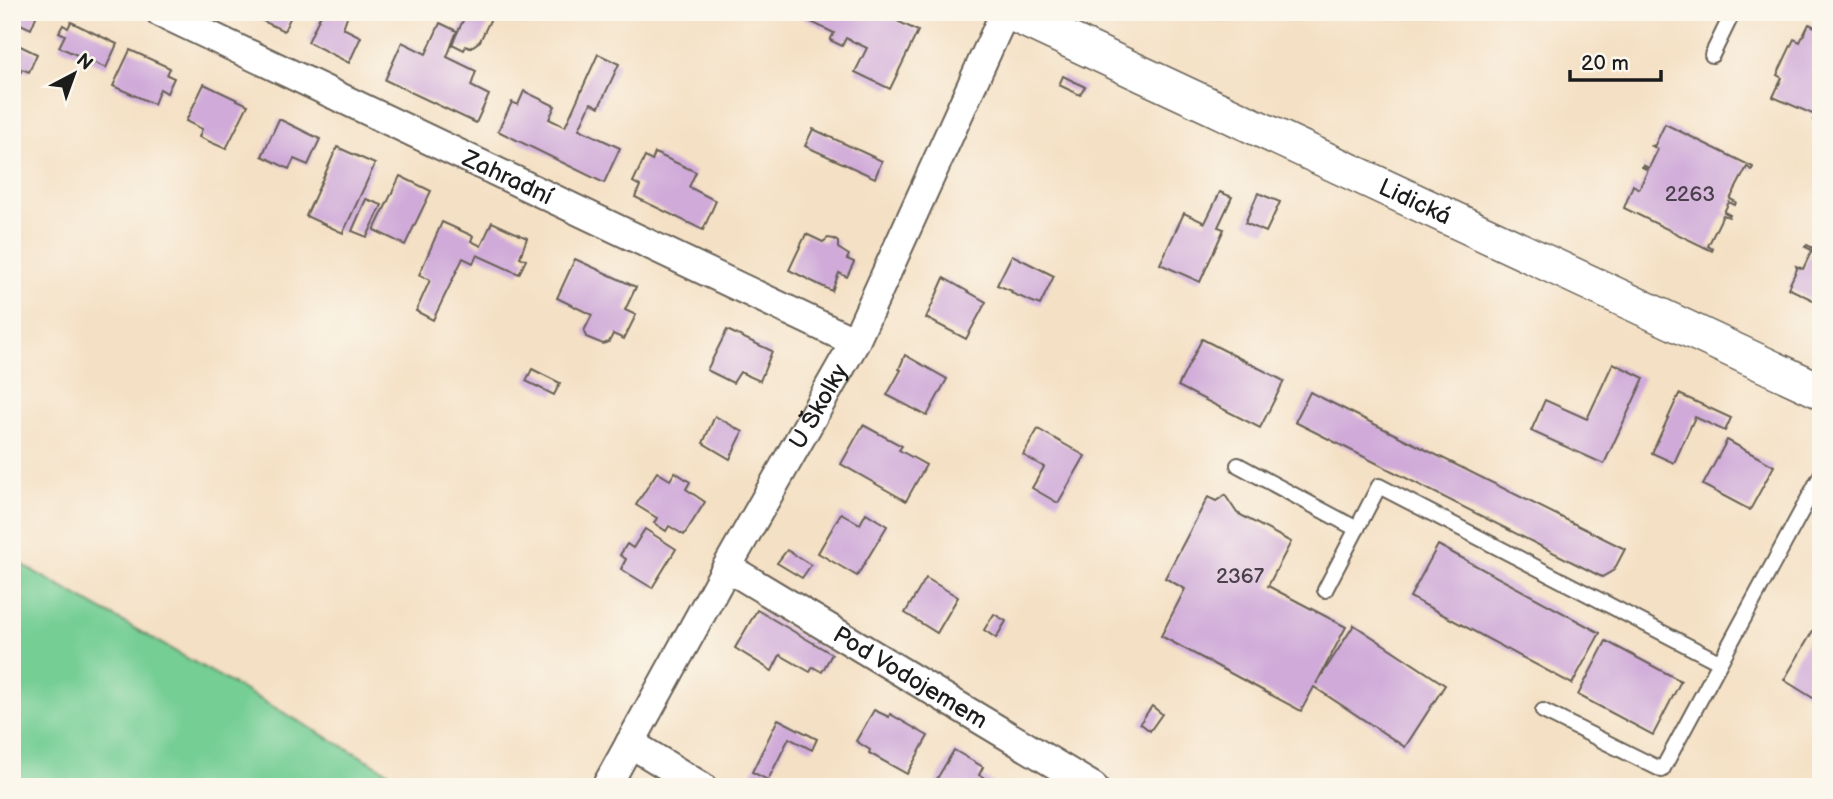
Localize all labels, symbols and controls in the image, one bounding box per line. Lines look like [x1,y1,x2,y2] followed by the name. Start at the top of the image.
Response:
[38,38,108,108] north arrow
[1570,38,1661,82] scale bar
[71,49,97,76] text: N
[1581,51,1629,76] text: 20 m
[457,143,558,211] street label: Zahradní
[1374,172,1456,231] street label: Lidická
[1665,182,1715,207] house number: 2263
[783,359,854,454] street label: U Školky
[1216,564,1265,589] house number: 2367
[828,620,993,735] street label: Pod Vodojemem

